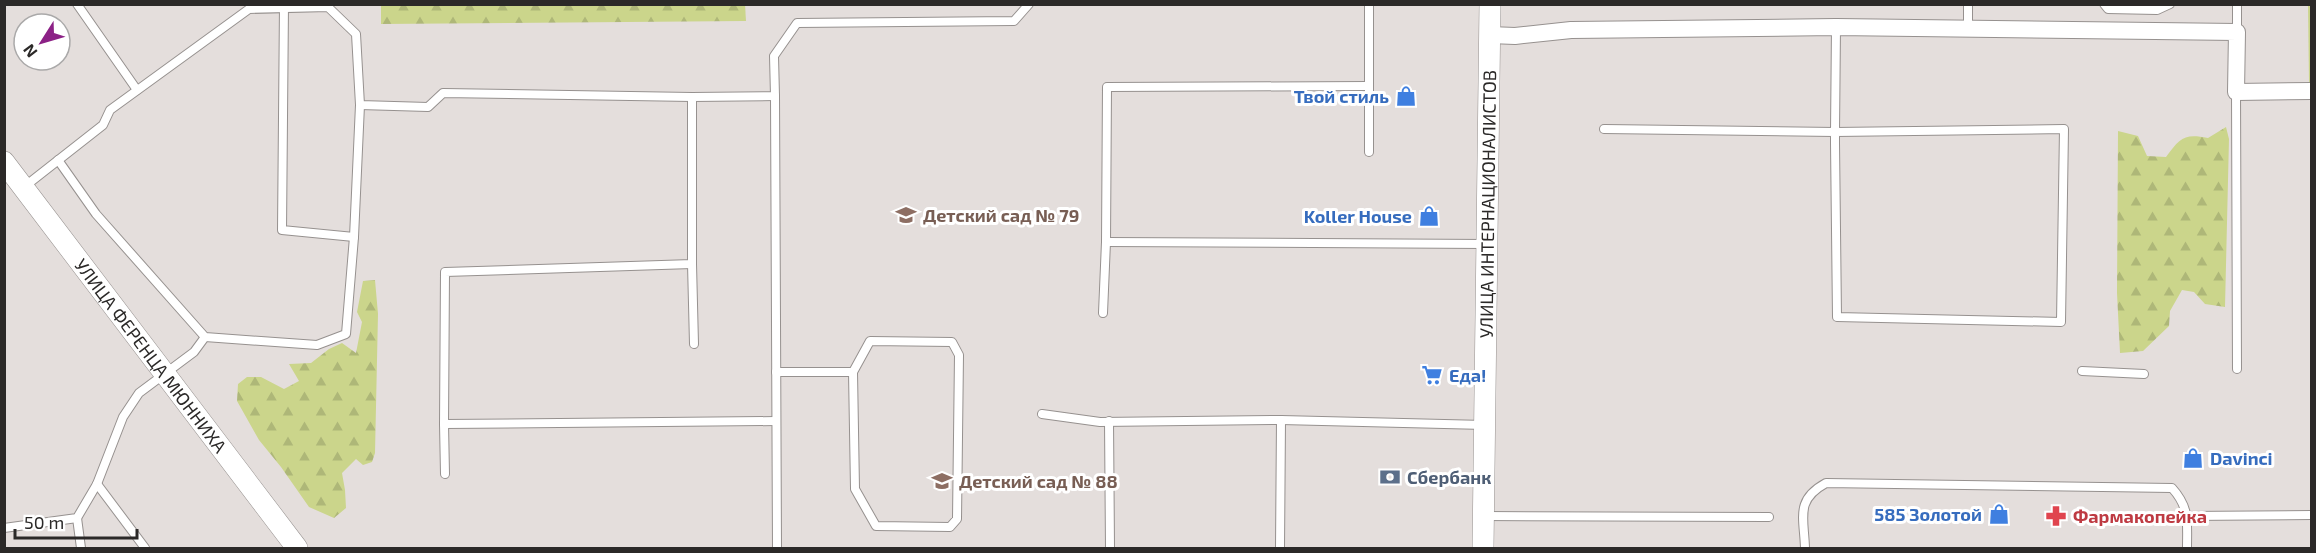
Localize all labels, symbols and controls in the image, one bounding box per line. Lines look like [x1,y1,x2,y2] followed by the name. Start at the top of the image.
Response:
[12,12,72,72] north arrow
[19,41,41,62] text: N
[1475,70,1500,338] street label: УЛИЦА ИНТЕРНАЦИОНАЛИСТОВ
[1394,84,1418,108] shop icon: Твой стиль
[1294,85,1389,107] place label: Твой стиль
[894,203,918,227] school or university icon: Детский сад № 79
[923,204,1079,226] place label: Детский сад № 79
[1417,204,1441,228] shop icon: Koller House
[1304,205,1412,227] place label: Koller House
[70,254,232,458] street label: УЛИЦА ФЕРЕНЦА МЮННИХА
[1420,363,1444,387] supermarket icon: Еда!
[1449,364,1487,386] place label: Еда!
[2181,446,2205,470] shop icon: Davinci
[2210,447,2273,469] place label: Davinci
[1378,465,1402,489] bank icon: Сбербанк
[1407,466,1491,488] place label: Сбербанк
[930,469,954,493] school or university icon: Детский сад № 88
[959,470,1118,492] place label: Детский сад № 88
[15,502,136,540] scale bar
[1987,502,2011,526] shop icon: 585 Золотой
[1874,503,1982,525] place label: 585 Золотой
[2044,504,2068,528] pharmacy icon: Фармакопейка
[2073,505,2207,527] place label: Фармакопейка
[24,511,64,533] text: 50 m

